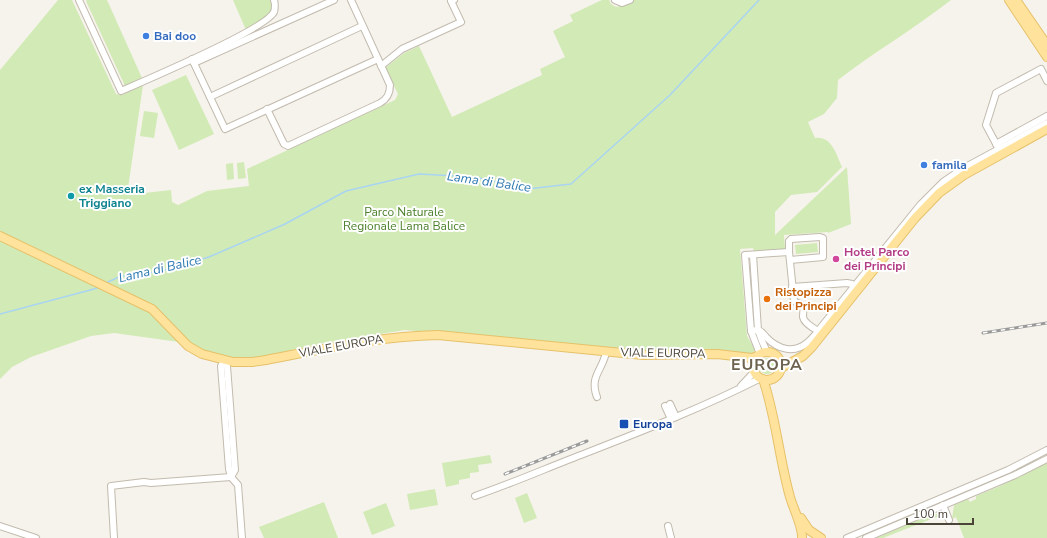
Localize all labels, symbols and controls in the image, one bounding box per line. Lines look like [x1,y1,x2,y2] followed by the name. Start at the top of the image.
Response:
[154,28,196,44] place label: Bai doo
[141,31,151,41] marker: Bai doo
[932,157,967,173] place label: famila
[919,160,929,170] marker: famila
[446,167,532,197] water label: Lama di Balice
[79,181,145,211] place label: ex Masseria Triggiano
[66,191,76,201] marker: ex Masseria Triggiano
[343,204,465,234] park label: Parco Naturale Regionale Lama Balice
[844,244,910,274] place label: Hotel Parco dei Principi
[117,251,203,287] water label: Lama di Balice
[831,254,841,264] marker: Hotel Parco dei Principi
[775,284,836,314] place label: Ristopizza dei Principi
[762,294,772,304] marker: Ristopizza dei Principi
[297,331,385,361] street label: VIALE EUROPA
[619,344,706,362] street label: VIALE EUROPA
[731,354,803,376] district label: EUROPA
[633,416,672,432] place label: Europa
[618,418,630,430] marker: Europa
[907,500,973,526] scale bar
[913,506,948,522] text: 100 m

